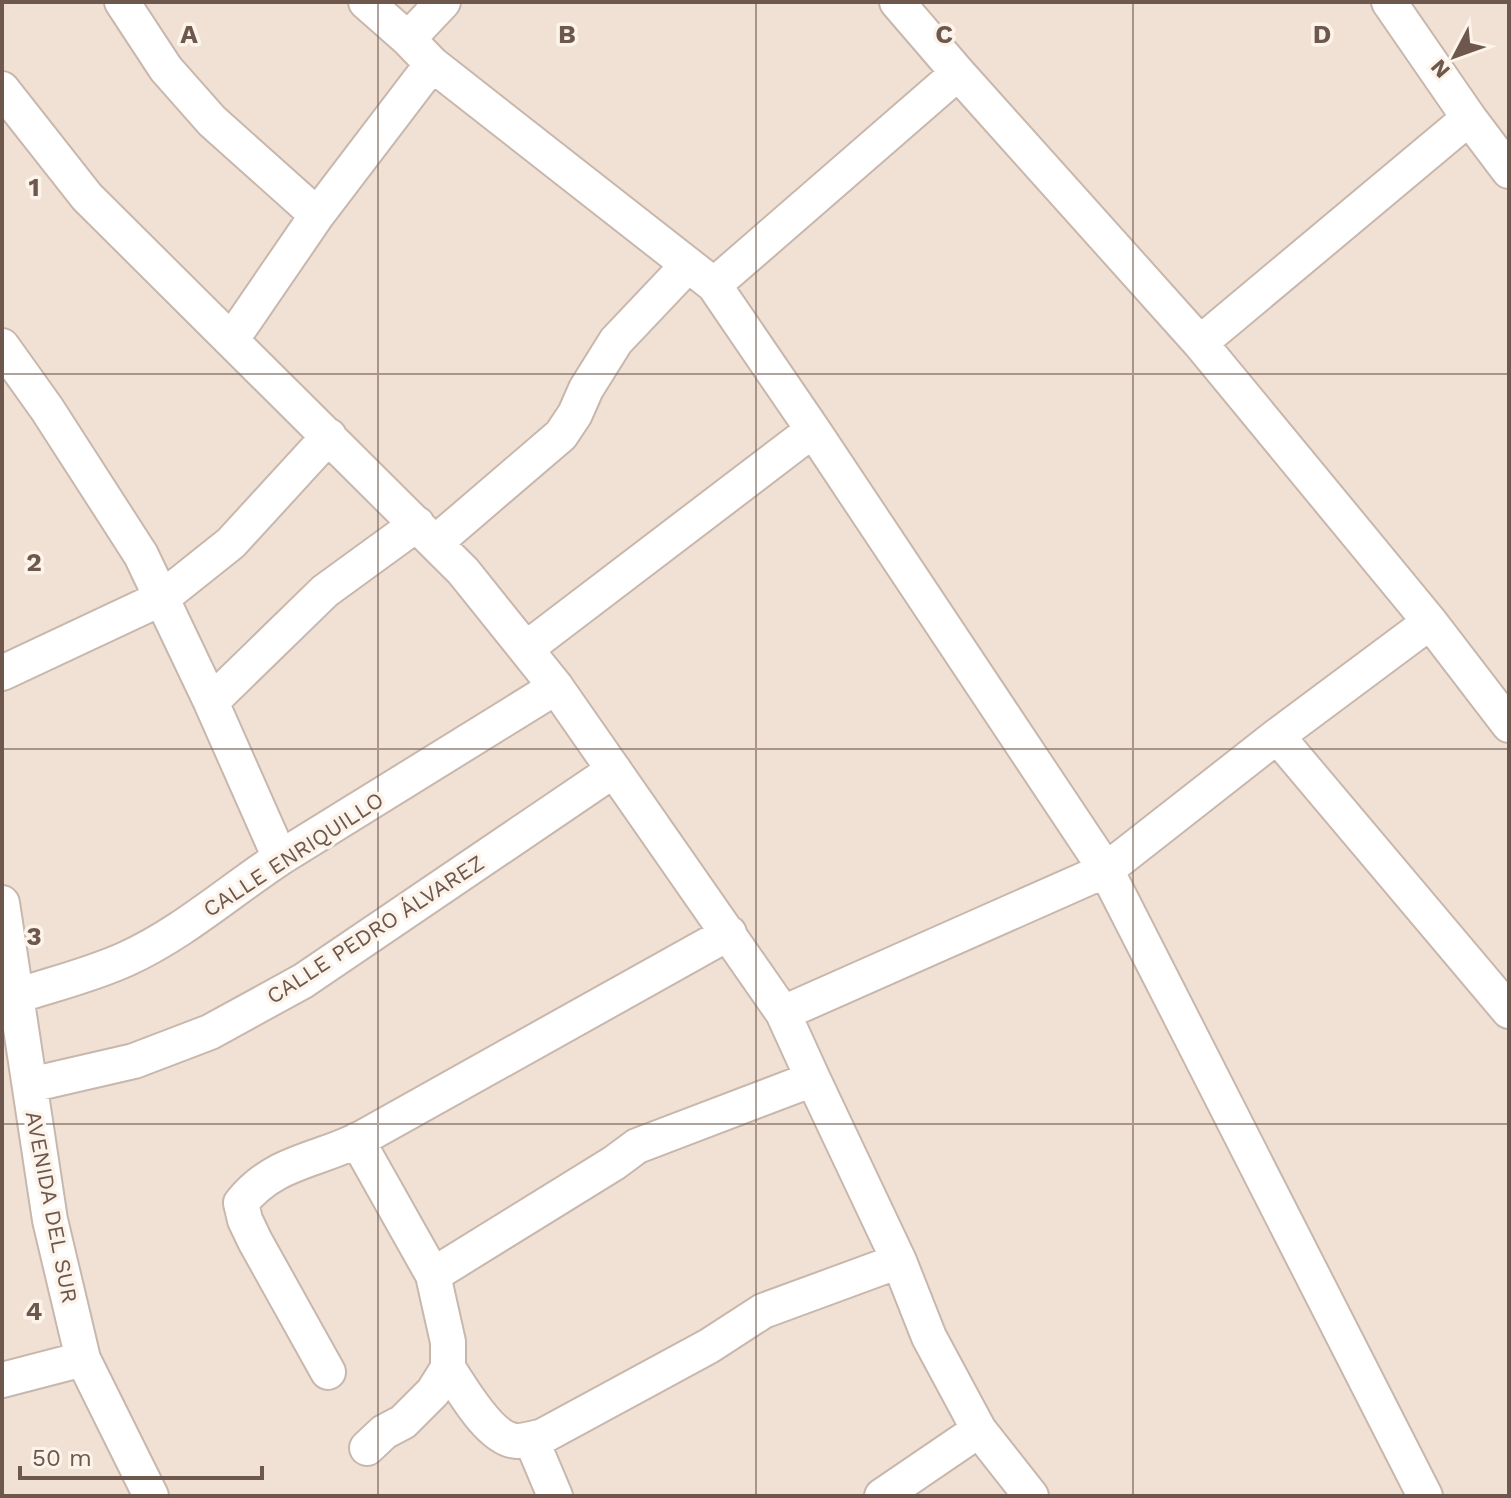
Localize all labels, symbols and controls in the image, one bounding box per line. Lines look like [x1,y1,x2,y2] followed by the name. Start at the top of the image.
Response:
[1415,16,1495,96] north arrow
[180,19,198,49] text: A
[558,19,576,49] text: B
[935,19,953,49] text: C
[1313,19,1331,49] text: D
[1425,54,1455,83] text: N
[28,172,40,202] text: 1
[26,547,42,577] text: 2
[199,787,388,922] street label: CALLE ENRIQUILLO
[262,850,488,1009] street label: CALLE PEDRO ÁLVAREZ
[26,921,42,951] text: 3
[21,1109,82,1305] street label: AVENIDA DEL SUR
[26,1296,43,1326] text: 4
[20,1430,262,1480] scale bar
[32,1444,92,1472] text: 50 m

